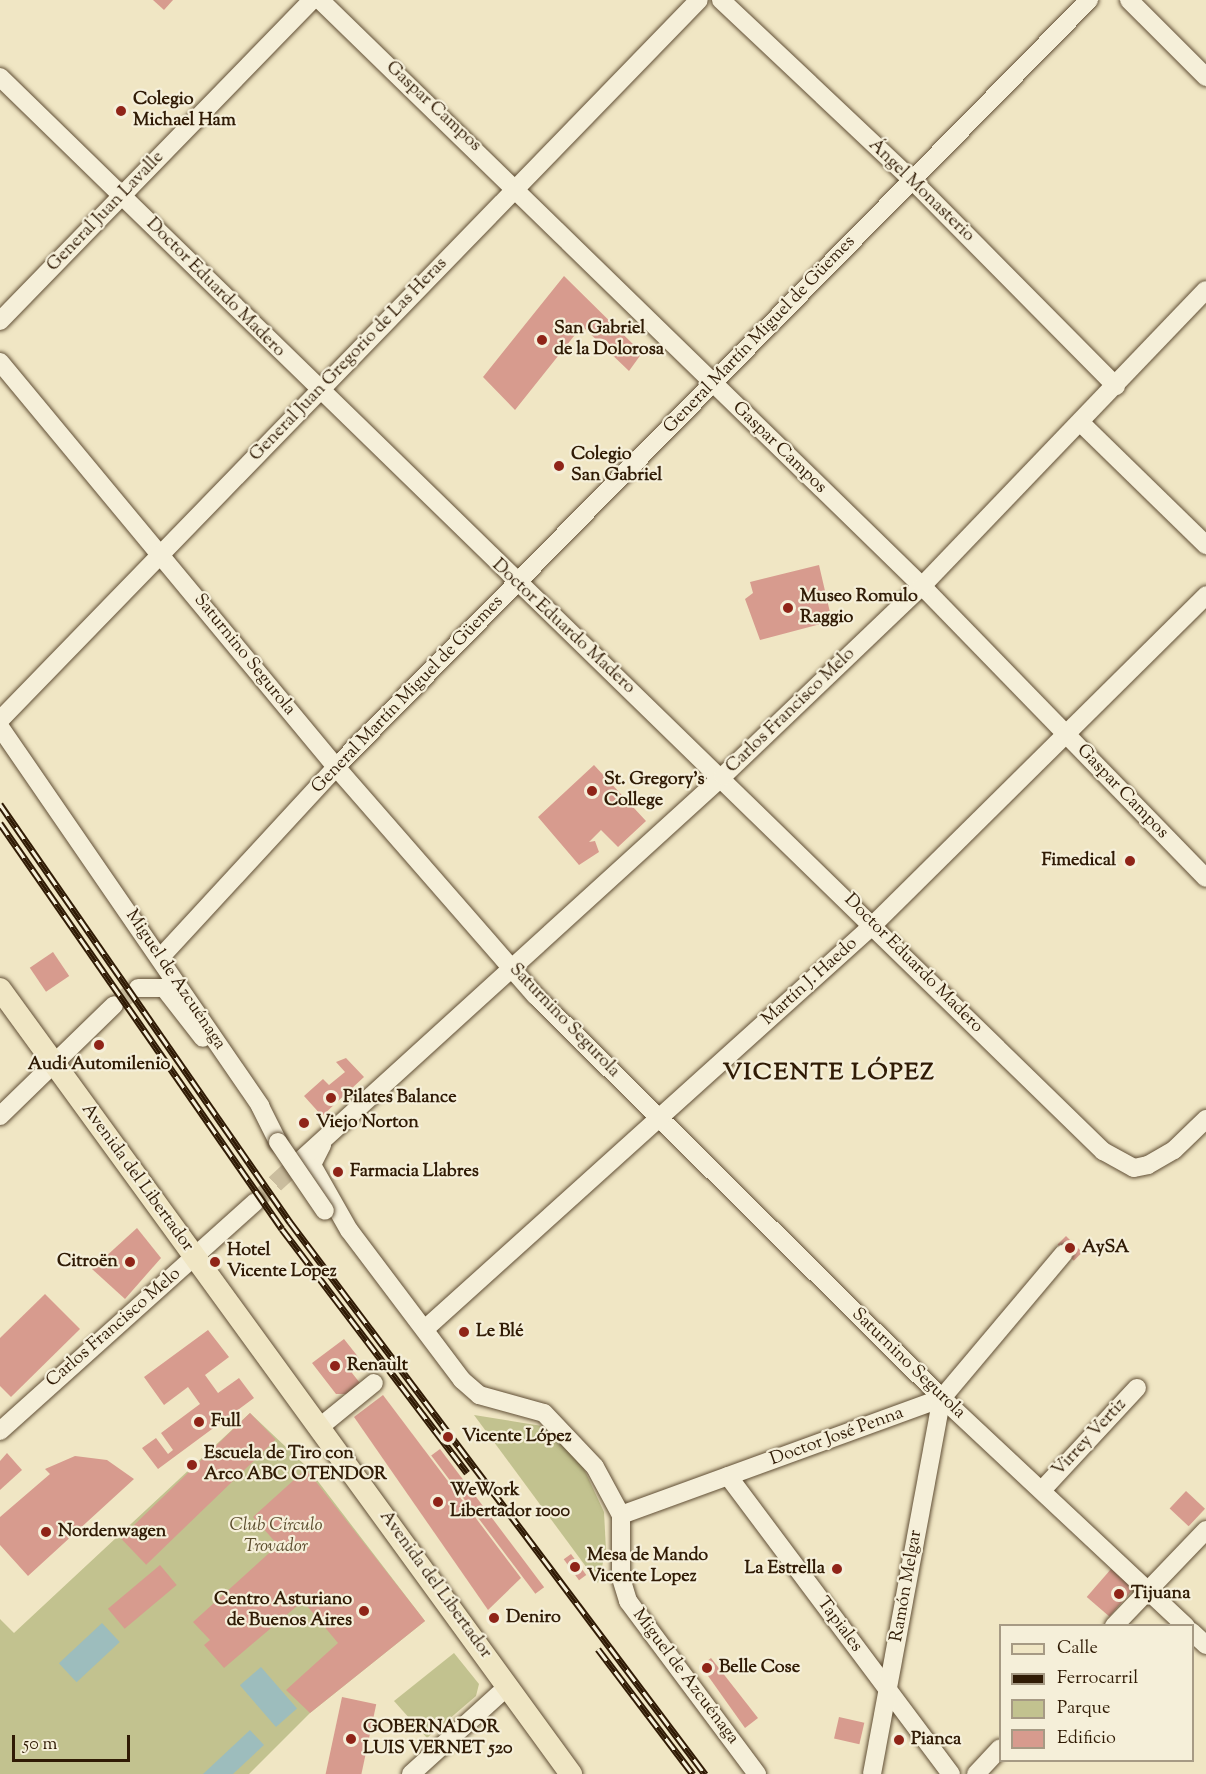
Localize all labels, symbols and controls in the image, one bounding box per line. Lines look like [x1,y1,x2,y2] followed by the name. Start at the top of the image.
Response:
[381,57,485,157] street label: Gaspar Campos
[133,90,236,132] place label: Colegio Michael Ham
[114,104,128,118] marker: Colegio Michael Ham
[863,135,979,247] street label: Ángel Monasterio
[43,147,169,277] street label: General Juan Lavalle
[141,214,289,362] street label: Doctor Eduardo Madero
[660,232,860,438] street label: General Martín Miguel de Güemes
[246,254,452,466] street label: General Juan Gregorio de Las Heras
[554,319,664,362] place label: San Gabriel de la Dolorosa
[535,333,549,347] marker: San Gabriel de la Dolorosa
[727,398,831,498] street label: Gaspar Campos
[571,445,662,488] place label: Colegio San Gabriel
[552,459,566,473] marker: Colegio San Gabriel
[487,555,639,699] street label: Doctor Eduardo Madero
[800,587,918,630] place label: Museo Romulo Raggio
[188,590,300,720] street label: Saturnino Segurola
[308,592,508,798] street label: General Martín Miguel de Güemes
[781,601,795,615] marker: Museo Romulo Raggio
[722,644,860,778] street label: Carlos Francisco Melo
[1072,740,1172,844] street label: Gaspar Campos
[604,770,705,812] place label: St. Gregory's College
[585,784,599,798] marker: St. Gregory's College
[1041,850,1116,872] place label: Fimedical
[1121,852,1139,870] marker: Fimedical
[839,890,987,1038] street label: Doctor Eduardo Madero
[120,906,230,1054] street label: Miguel de Azcuénaga
[758,933,862,1031] street label: Martín J. Haedo
[504,960,624,1082] street label: Saturnino Segurola
[92,1038,106,1052] marker: Audi Automilenio
[28,1054,170,1076] place label: Audi Automilenio
[723,1060,935,1088] district label: VICENTE LÓPEZ
[343,1087,457,1109] place label: Pilates Balance
[324,1091,338,1105] marker: Pilates Balance
[76,1100,198,1256] street label: Avenida del Libertador
[316,1112,419,1134] place label: Viejo Norton
[297,1116,311,1130] marker: Viejo Norton
[350,1161,479,1183] place label: Farmacia Llabres
[331,1165,345,1179] marker: Farmacia Llabres
[1082,1237,1129,1259] place label: AySA
[227,1241,337,1284] place label: Hotel Vicente Lopez
[1063,1241,1077,1255] marker: AySA
[57,1251,118,1273] place label: Citroën
[123,1255,137,1269] marker: Citroën
[208,1255,222,1269] marker: Hotel Vicente Lopez
[42,1264,186,1392] street label: Carlos Francisco Melo
[847,1304,969,1424] street label: Saturnino Segurola
[476,1321,524,1343] place label: Le Blé
[457,1325,471,1339] marker: Le Blé
[347,1355,408,1377] place label: Renault
[328,1359,342,1373] marker: Renault
[1048,1394,1132,1482] street label: Virrey Vertiz
[767,1403,907,1471] street label: Doctor José Penna
[211,1411,241,1433] place label: Full
[192,1415,206,1429] marker: Full
[462,1426,572,1448] place label: Vicente López
[439,1428,457,1446] marker: Vicente López
[204,1444,387,1486] place label: Escuela de Tiro con Arco ABC OTENDOR
[185,1458,199,1472] marker: Escuela de Tiro con Arco ABC OTENDOR
[450,1481,570,1524] place label: WeWork Libertador 1000
[431,1495,445,1509] marker: WeWork Libertador 1000
[374,1507,496,1663] street label: Avenida del Libertador
[229,1516,323,1558] park label: Club Círculo Trovador
[58,1521,166,1543] place label: Nordenwagen
[39,1525,53,1539] marker: Nordenwagen
[887,1528,927,1644] street label: Ramón Melgar
[587,1546,708,1588] place label: Mesa de Mando Vicente Lopez
[745,1558,825,1580] place label: La Estrella
[568,1560,582,1574] marker: Mesa de Mando Vicente Lopez
[830,1562,844,1576] marker: La Estrella
[1131,1583,1190,1605] place label: Tijuana
[1112,1587,1126,1601] marker: Tijuana
[214,1590,352,1632] place label: Centro Asturiano de Buenos Aires
[811,1593,867,1657] street label: Tapiales
[357,1604,371,1618] marker: Centro Asturiano de Buenos Aires
[627,1605,743,1749] street label: Miguel de Azcuénaga
[506,1607,561,1629] place label: Deniro
[487,1611,501,1625] marker: Deniro
[999,1624,1194,1762] legend
[1057,1636,1098,1662] text: Calle
[719,1657,800,1679] place label: Belle Cose
[700,1661,714,1675] marker: Belle Cose
[1057,1666,1138,1692] text: Ferrocarril
[1057,1696,1110,1722] text: Parque
[363,1718,513,1760] place label: GOBERNADOR LUIS VERNET 520
[15,1723,134,1761] scale bar
[1057,1726,1116,1752] text: Edificio
[911,1729,961,1751] place label: Pianca
[23,1732,57,1758] text: 50 m
[344,1732,358,1746] marker: GOBERNADOR LUIS VERNET 520
[892,1733,906,1747] marker: Pianca

